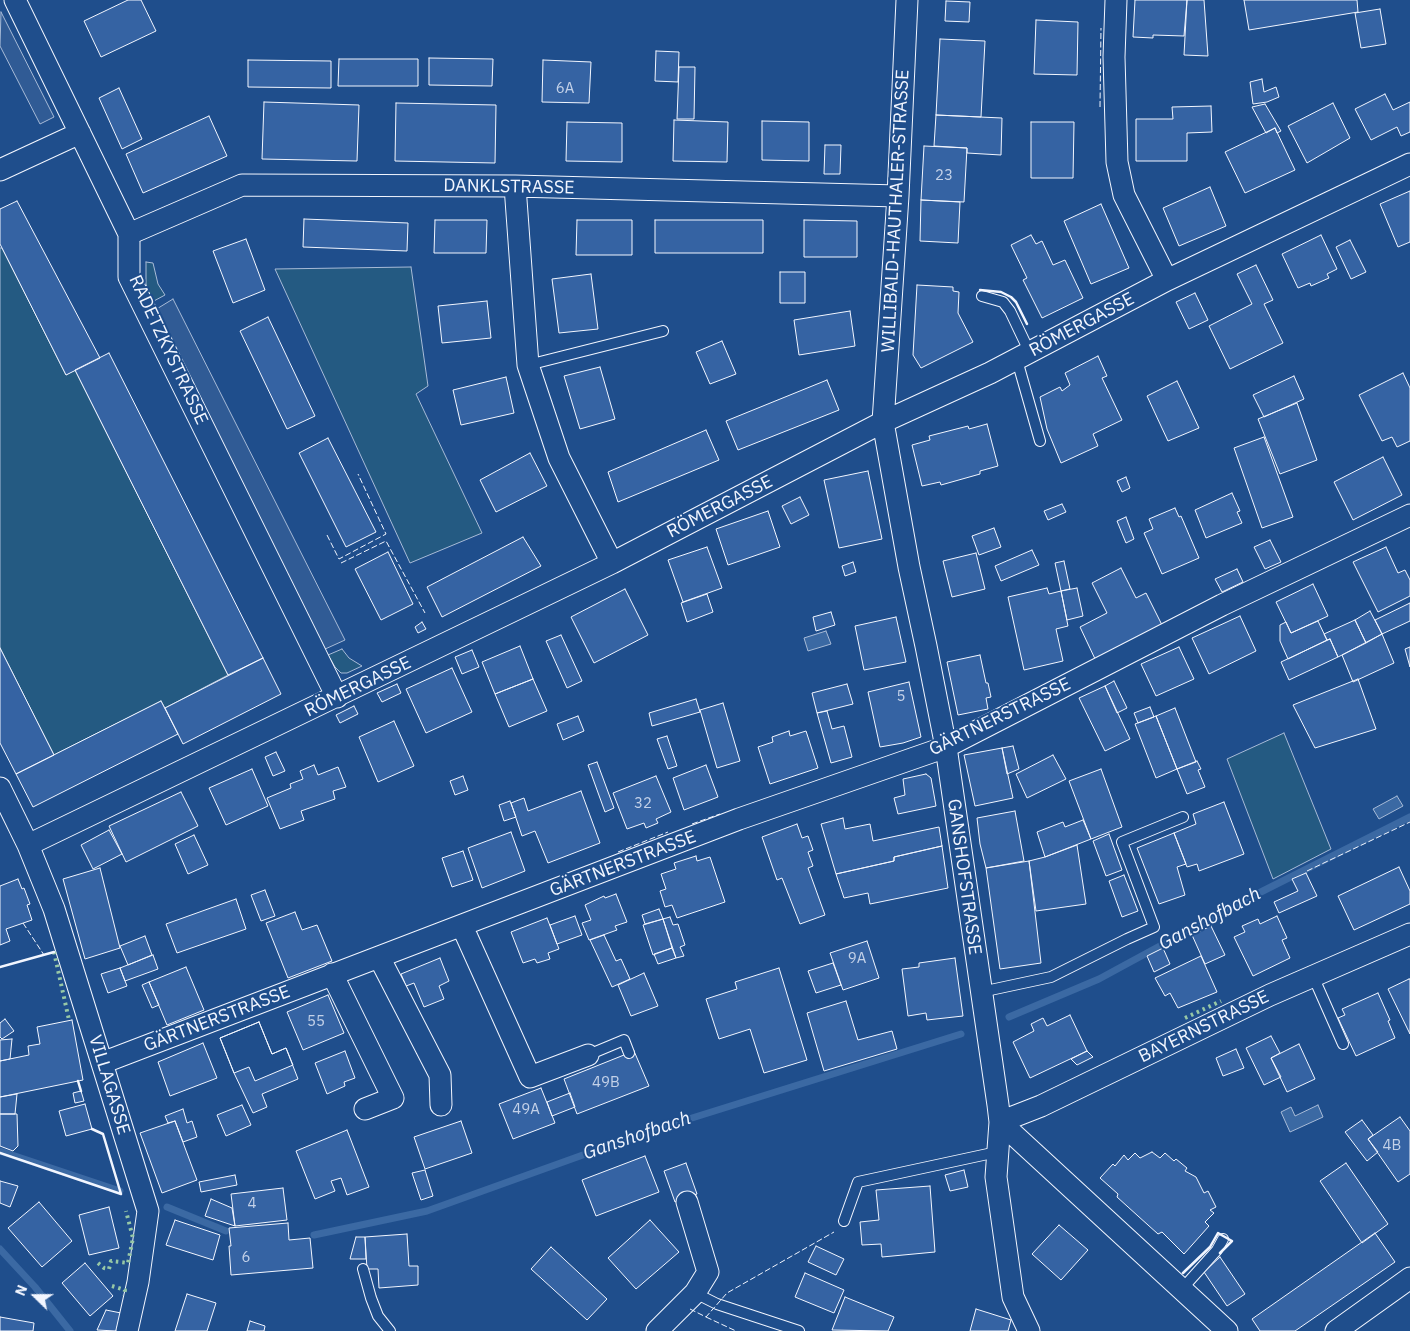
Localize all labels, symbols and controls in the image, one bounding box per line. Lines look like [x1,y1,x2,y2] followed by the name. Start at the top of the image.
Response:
[878,69,914,353] street label: WILLIBALD-HAUTHALER-STRASSE
[556,80,574,98] house number: 6A
[935,167,953,185] house number: 23
[443,175,575,199] street label: DANKLSTRASSE
[124,272,212,428] street label: RADETZKYSTRASSE
[1026,288,1138,362] street label: RÖMERGASSE
[664,471,776,543] street label: RÖMERGASSE
[301,652,415,722] street label: RÖMERGASSE
[926,673,1074,761] street label: GÄRTNERSTRASSE
[897,688,905,706] house number: 5
[634,795,652,813] house number: 32
[942,797,986,957] street label: GANSHOFSTRASSE
[547,826,699,902] street label: GÄRTNERSTRASSE
[1155,883,1265,955] water label: Ganshofbach
[848,950,866,968] house number: 9A
[141,981,293,1057] street label: GÄRTNERSTRASSE
[1135,986,1273,1068] street label: BAYERNSTRASSE
[307,1013,325,1031] house number: 55
[84,1033,134,1137] street label: VILLAGASSE
[592,1074,620,1092] house number: 49B
[512,1101,540,1119] house number: 49A
[580,1107,694,1165] water label: Ganshofbach
[1383,1137,1401,1155] house number: 4B
[248,1195,256,1213] house number: 4
[242,1249,250,1267] house number: 6
[10,1271,60,1321] north arrow
[11,1282,31,1298] text: N

